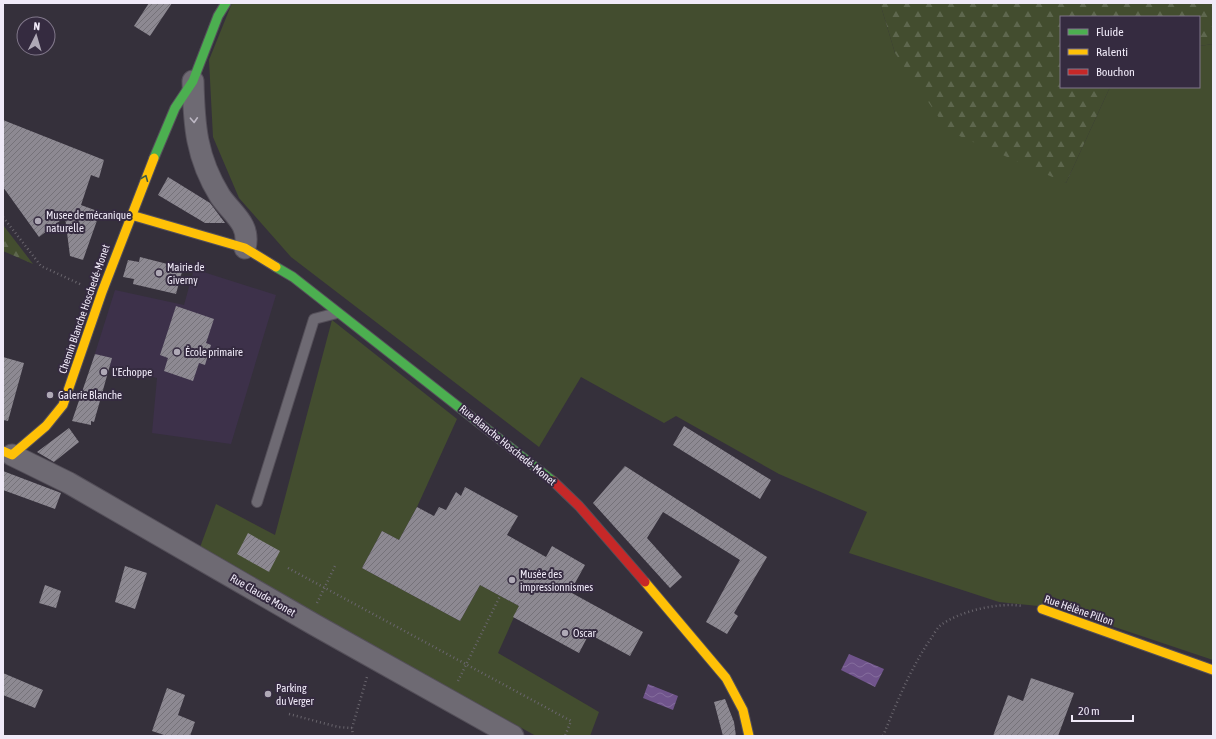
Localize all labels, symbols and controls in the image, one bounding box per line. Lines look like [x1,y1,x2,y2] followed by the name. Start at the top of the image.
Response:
[16,16,56,56] north arrow
[1060,16,1200,88] legend
[33,20,41,32] text: N
[1096,25,1124,39] text: Fluide
[1096,45,1128,59] text: Ralenti
[1096,65,1135,79] text: Bouchon
[189,117,198,123] one-way arrow
[140,175,148,183] one-way arrow
[46,209,131,234] place label: Musee de mécanique naturelle
[33,216,43,226] marker: Musee de mécanique naturelle
[56,243,112,375] street label: Chemin Blanche Hoschedé-Monet
[167,261,205,286] place label: Mairie de Giverny
[154,268,164,278] marker: Mairie de Giverny
[185,346,243,358] place label: École primaire
[172,347,182,357] marker: École primaire
[112,366,152,378] place label: L'Echoppe
[99,367,109,377] marker: L'Echoppe
[58,389,122,401] place label: Galerie Blanche
[45,390,55,400] marker: Galerie Blanche
[457,402,559,488] street label: Rue Blanche Hoschedé-Monet
[520,568,593,593] place label: Musée des impressionnismes
[228,571,298,619] street label: Rue Claude Monet
[507,575,517,585] marker: Musée des impressionnismes
[1043,593,1115,627] street label: Rue Hélène Pillon
[573,627,596,639] place label: Oscar
[560,628,570,638] marker: Oscar
[276,682,315,707] place label: Parking du Verger
[263,689,273,699] marker: Parking du Verger
[1072,697,1133,723] scale bar
[1078,704,1100,718] text: 20 m

